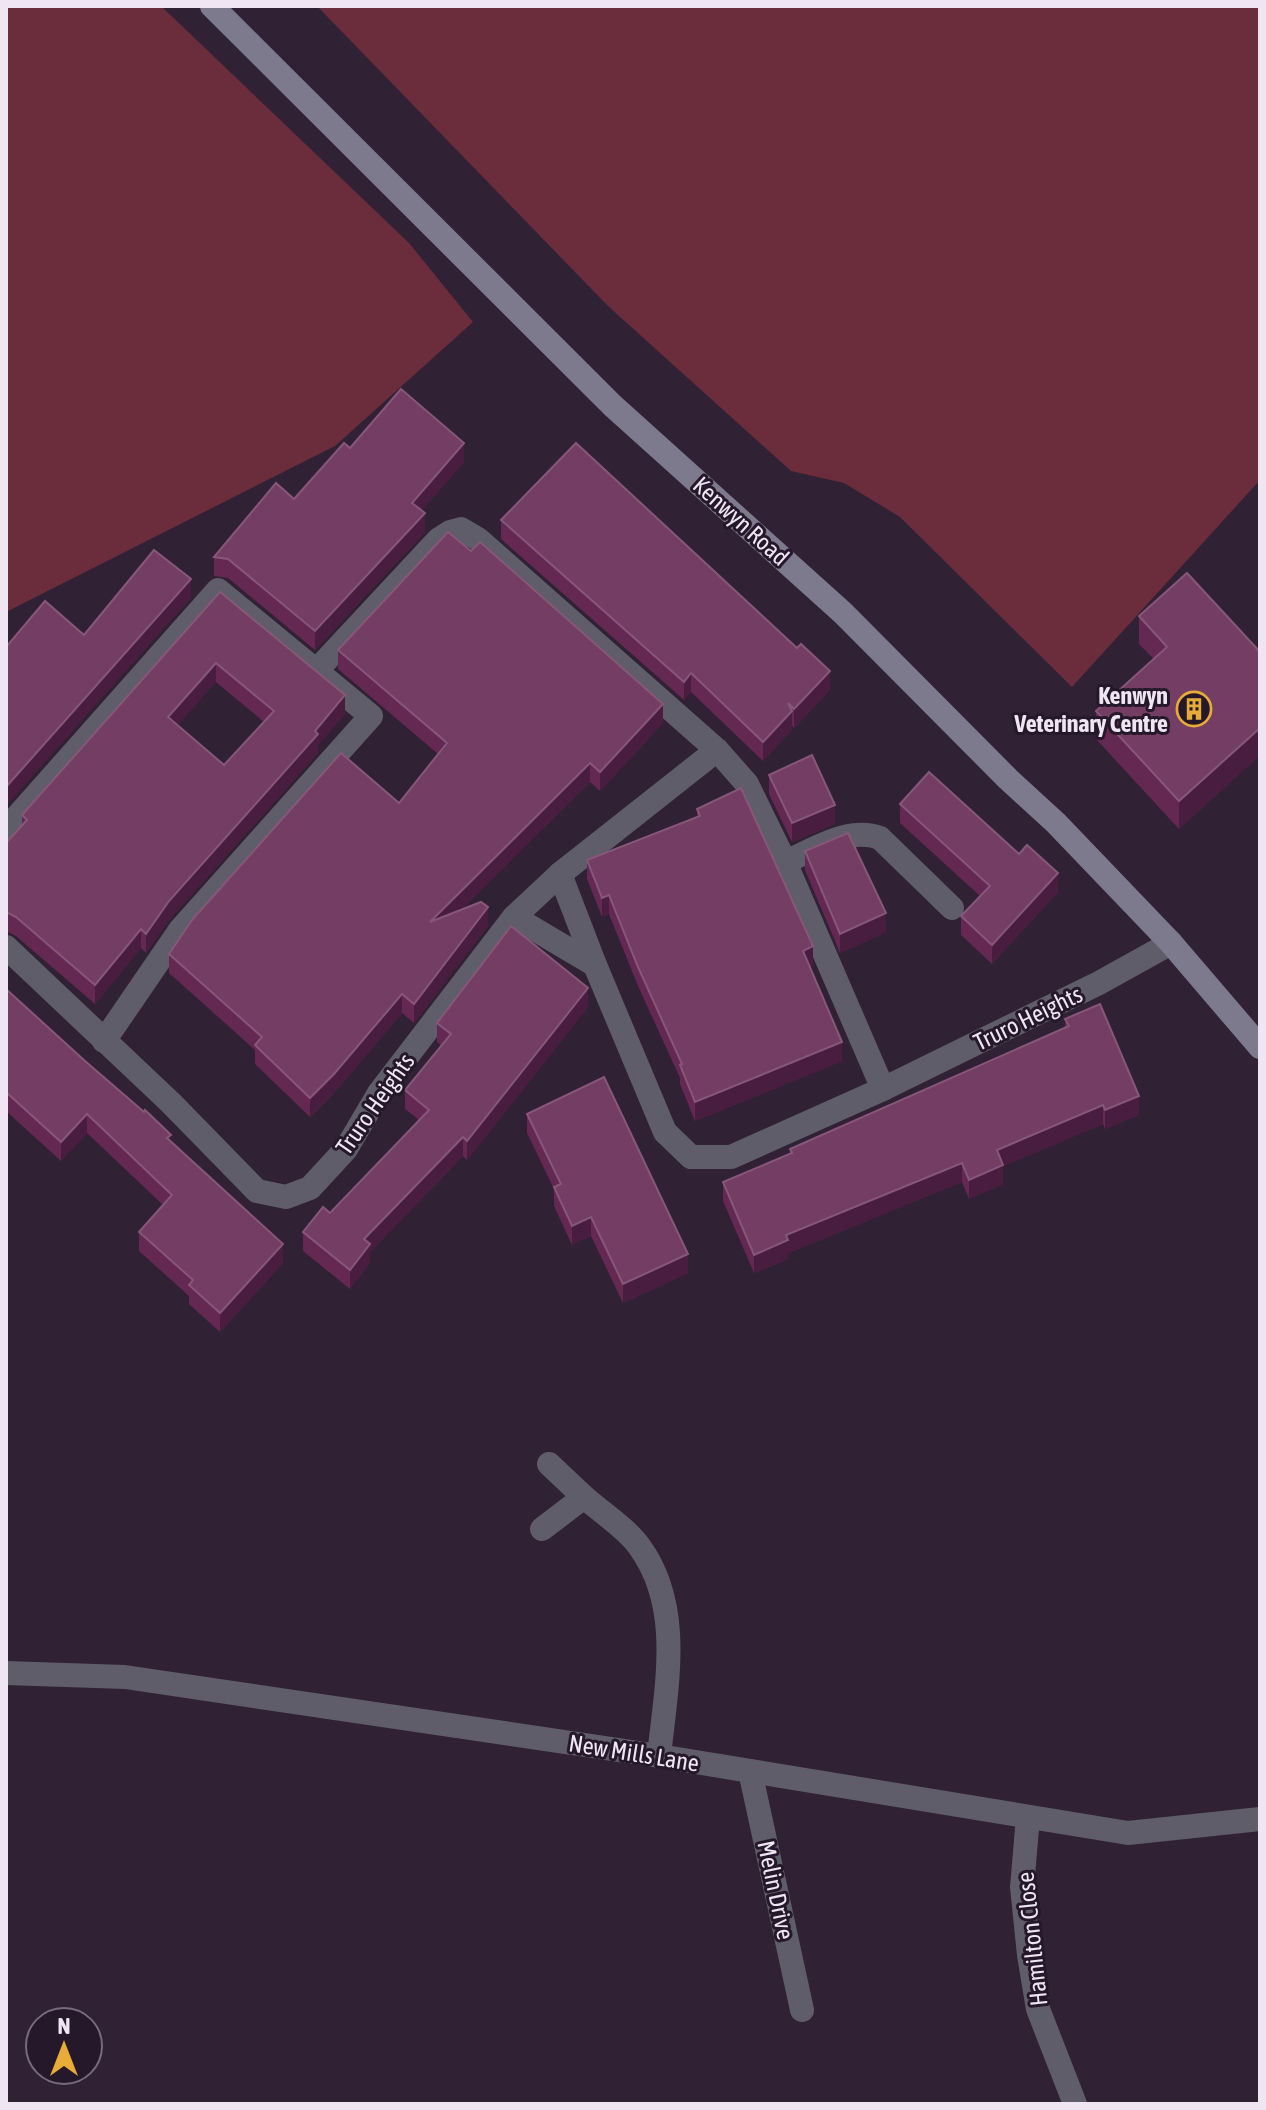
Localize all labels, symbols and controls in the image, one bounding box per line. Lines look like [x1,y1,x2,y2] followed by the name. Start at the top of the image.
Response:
[688,471,794,571] street label: Kenwyn Road
[1014,682,1168,737] place label: Kenwyn Veterinary Centre
[1175,690,1213,728] building icon: Kenwyn Veterinary Centre
[969,980,1087,1056] street label: Truro Heights
[330,1048,420,1160] street label: Truro Heights
[567,1729,701,1777] street label: New Mills Lane
[752,1838,800,1942] street label: Melin Drive
[1012,1871,1052,2007] street label: Hamilton Close
[24,2006,104,2086] north arrow
[58,2013,70,2039] text: N

